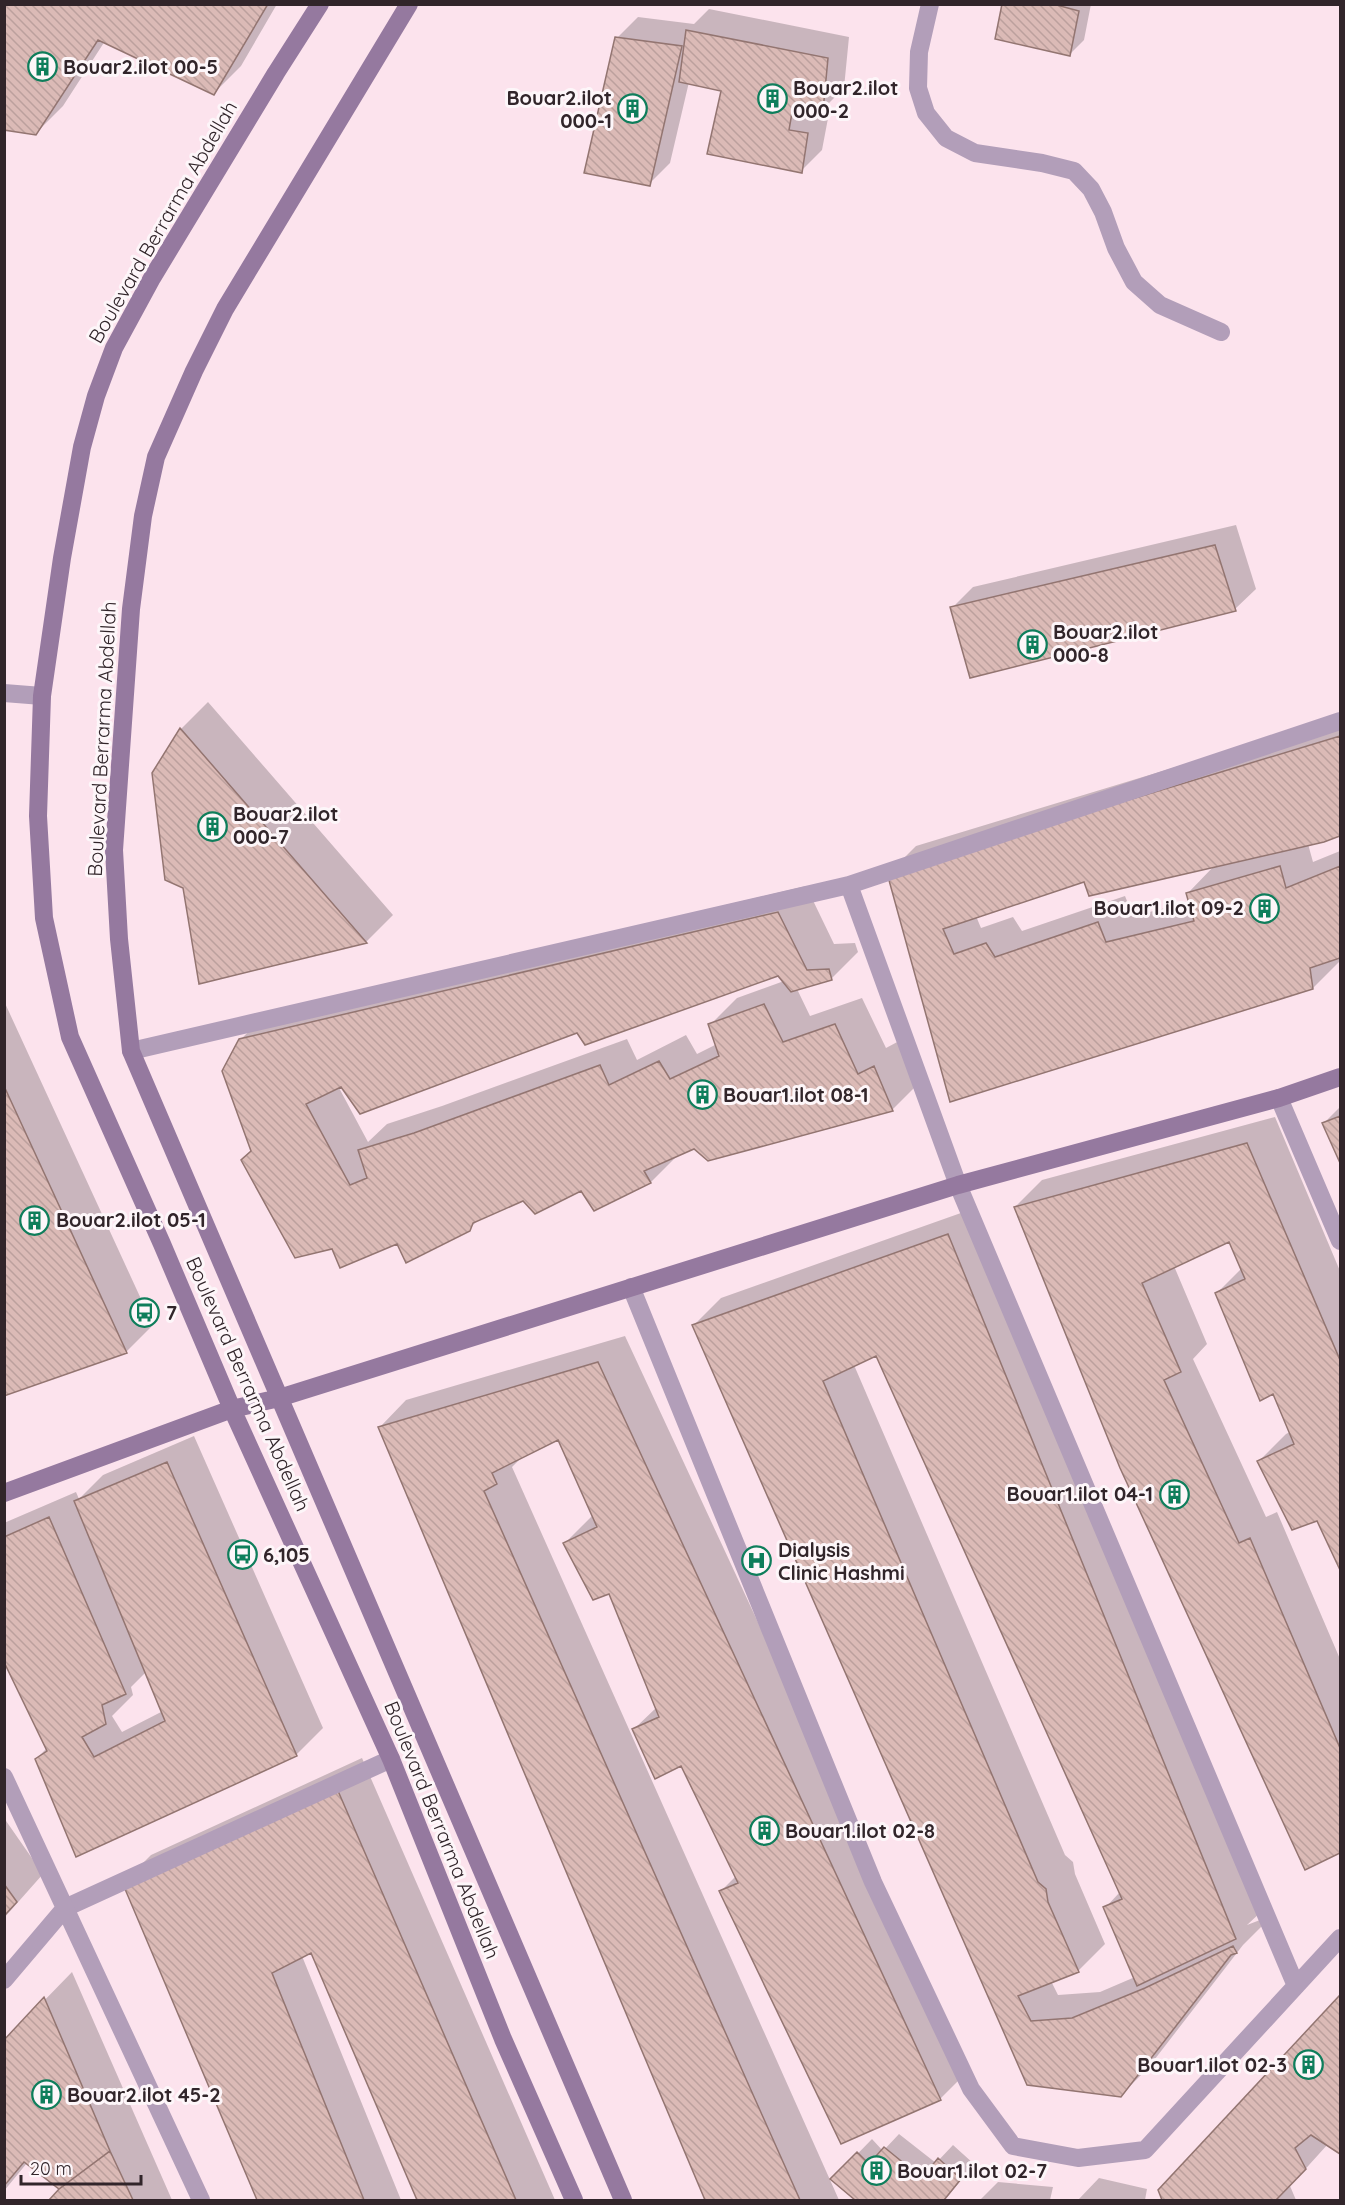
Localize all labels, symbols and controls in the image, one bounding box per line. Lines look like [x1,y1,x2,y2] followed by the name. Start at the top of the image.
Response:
[26,51,58,83] building icon: Bouar2.ilot 00-5
[63,54,218,79] place label: Bouar2.ilot 00-5
[793,75,898,123] place label: Bouar2.ilot 000-2
[756,83,788,115] building icon: Bouar2.ilot 000-2
[507,85,612,133] place label: Bouar2.ilot 000-1
[617,93,649,125] building icon: Bouar2.ilot 000-1
[83,96,242,347] street label: Boulevard Berrarma Abdellah
[82,601,121,877] street label: Boulevard Berrarma Abdellah
[1053,619,1158,667] place label: Bouar2.ilot 000-8
[1016,628,1048,660] building icon: Bouar2.ilot 000-8
[233,801,338,849] place label: Bouar2.ilot 000-7
[196,810,228,842] building icon: Bouar2.ilot 000-7
[1249,892,1281,924] building icon: Bouar1.ilot 09-2
[1094,895,1244,920] place label: Bouar1.ilot 09-2
[686,1079,718,1111] building icon: Bouar1.ilot 08-1
[723,1082,869,1107] place label: Bouar1.ilot 08-1
[19,1204,51,1236] building icon: Bouar2.ilot 05-1
[56,1207,206,1232] place label: Bouar2.ilot 05-1
[181,1253,316,1515] street label: Boulevard Berrarma Abdellah
[129,1297,161,1329] bus stop icon: 7
[166,1300,177,1325] place label: 7
[1158,1478,1190,1510] building icon: Bouar1.ilot 04-1
[1007,1481,1153,1506] place label: Bouar1.ilot 04-1
[778,1537,905,1585] place label: Dialysis Clinic Hashmi
[226,1539,258,1571] bus stop icon: 6,105
[263,1542,310,1567] place label: 6,105
[741,1545,773,1577] hospital icon: Dialysis Clinic Hashmi
[379,1697,506,1962] street label: Boulevard Berrarma Abdellah
[748,1815,780,1847] building icon: Bouar1.ilot 02-8
[785,1818,935,1843] place label: Bouar1.ilot 02-8
[1292,2049,1324,2081] building icon: Bouar1.ilot 02-3
[1137,2052,1287,2077] place label: Bouar1.ilot 02-3
[30,2079,62,2111] building icon: Bouar2.ilot 45-2
[67,2082,221,2107] place label: Bouar2.ilot 45-2
[21,2148,141,2186] scale bar
[860,2155,892,2187] building icon: Bouar1.ilot 02-7
[30,2157,72,2180] text: 20 m
[897,2158,1047,2183] place label: Bouar1.ilot 02-7

